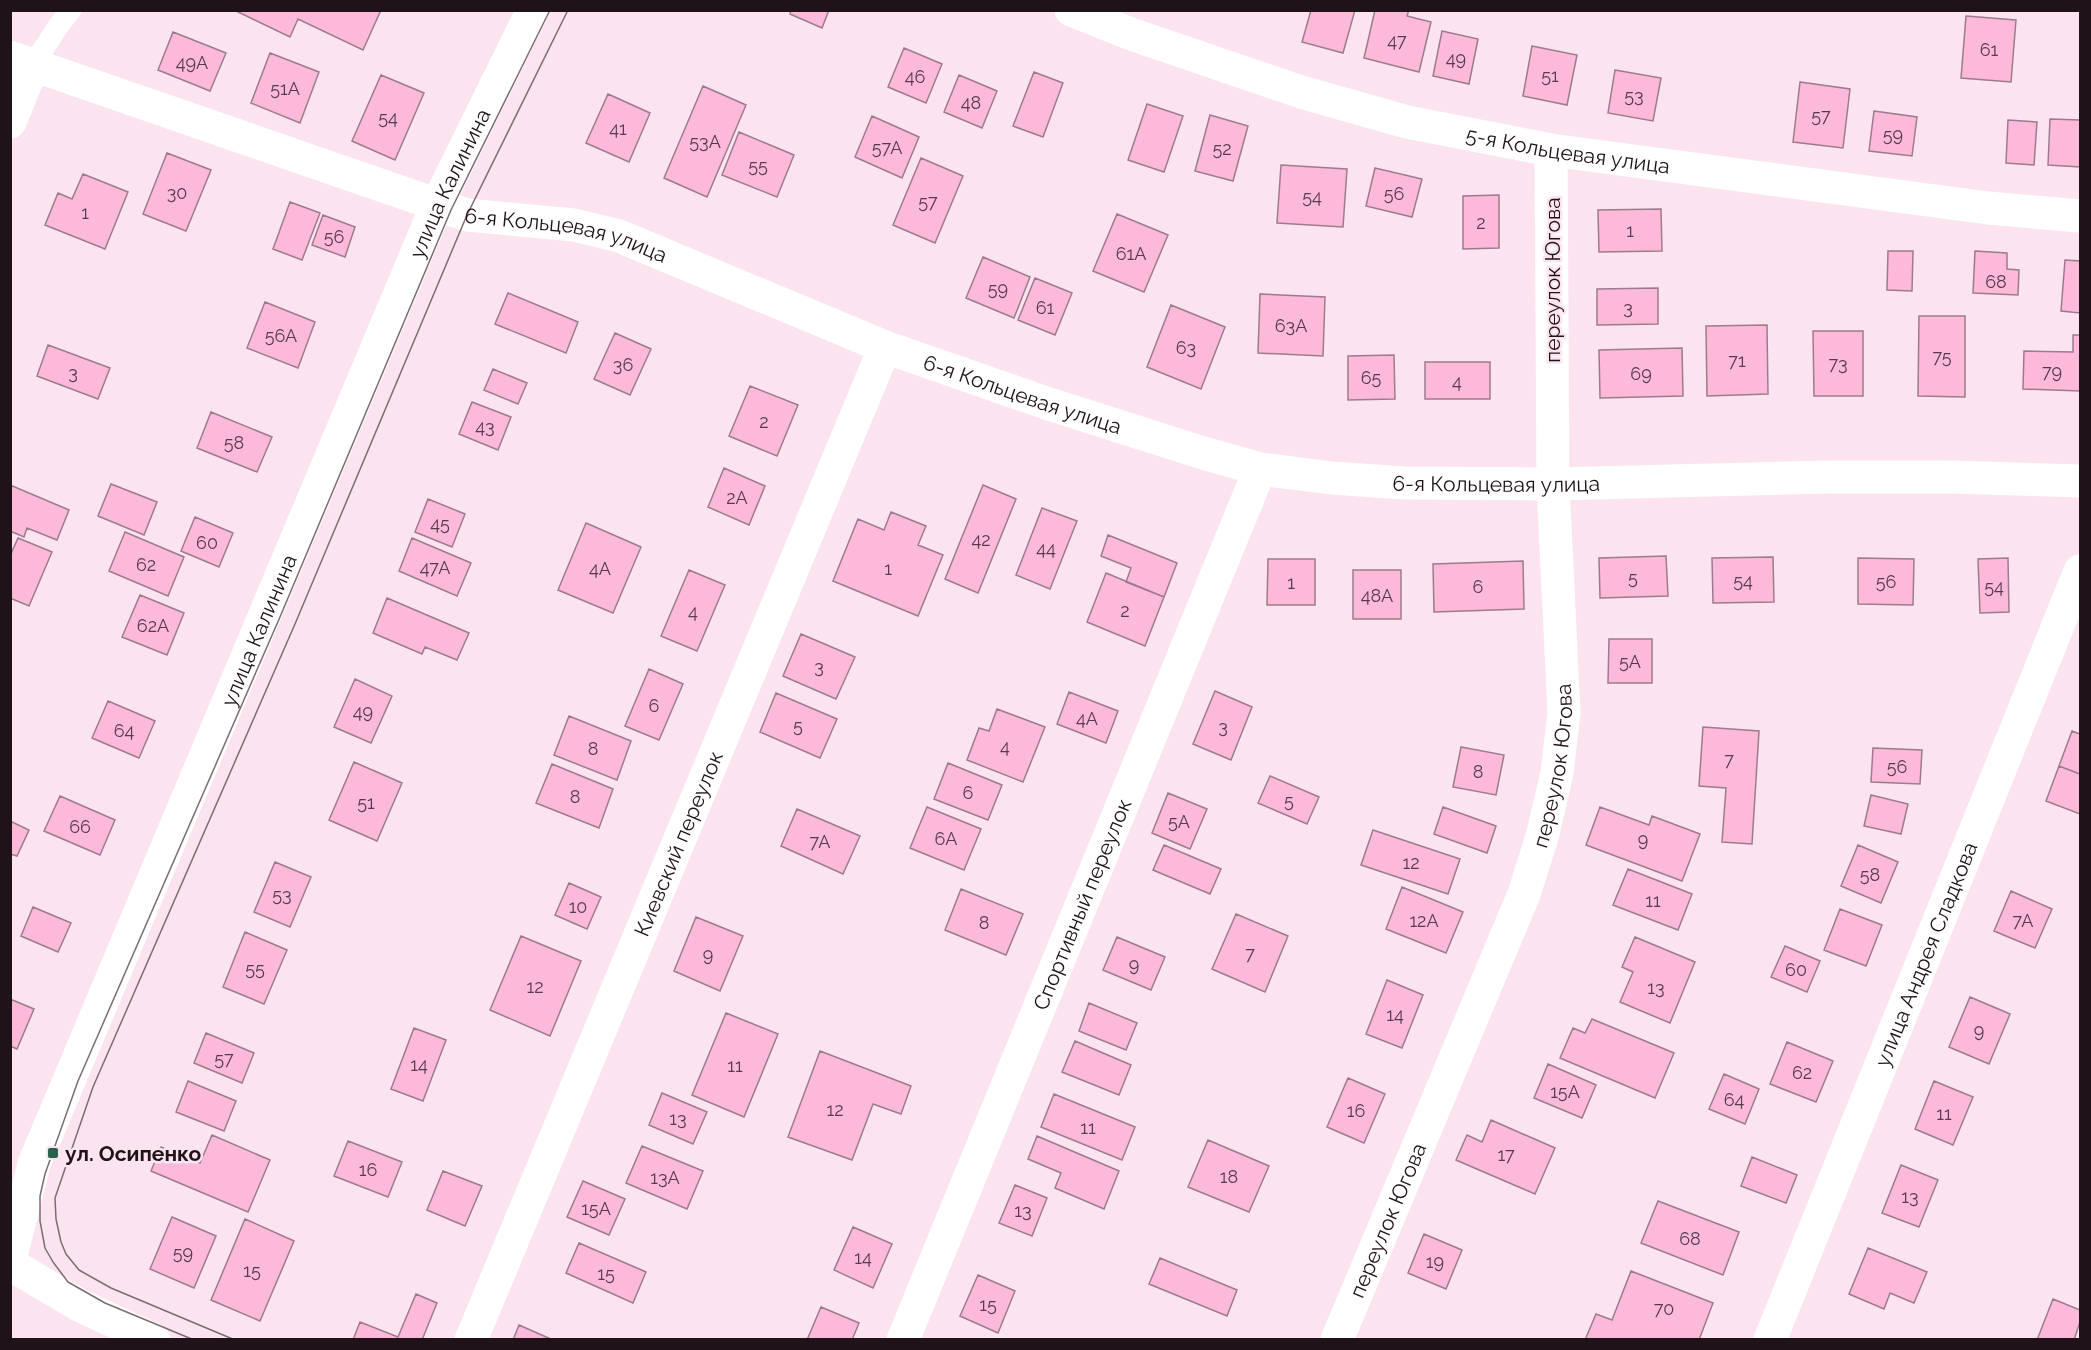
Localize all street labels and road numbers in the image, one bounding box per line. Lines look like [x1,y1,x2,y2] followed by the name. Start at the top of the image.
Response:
[404,104,495,262] street label: улица Калинина
[1464,121,1672,178] street label: 5-я Кольцевая улица
[1540,197,1565,363] street label: переулок Югова
[464,202,671,267] street label: 6-я Кольцевая улица
[920,349,1125,439] street label: 6-я Кольцевая улица
[1392,470,1600,497] street label: 6-я Кольцевая улица
[215,550,301,710] street label: улица Калинина
[1527,683,1577,850] street label: переулок Югова
[628,747,728,940] street label: Киевский переулок
[1027,795,1136,1013] street label: Спортивный переулок
[1869,838,1982,1070] street label: улица Андрея Сладкова
[1344,1139,1431,1301] street label: переулок Югова

